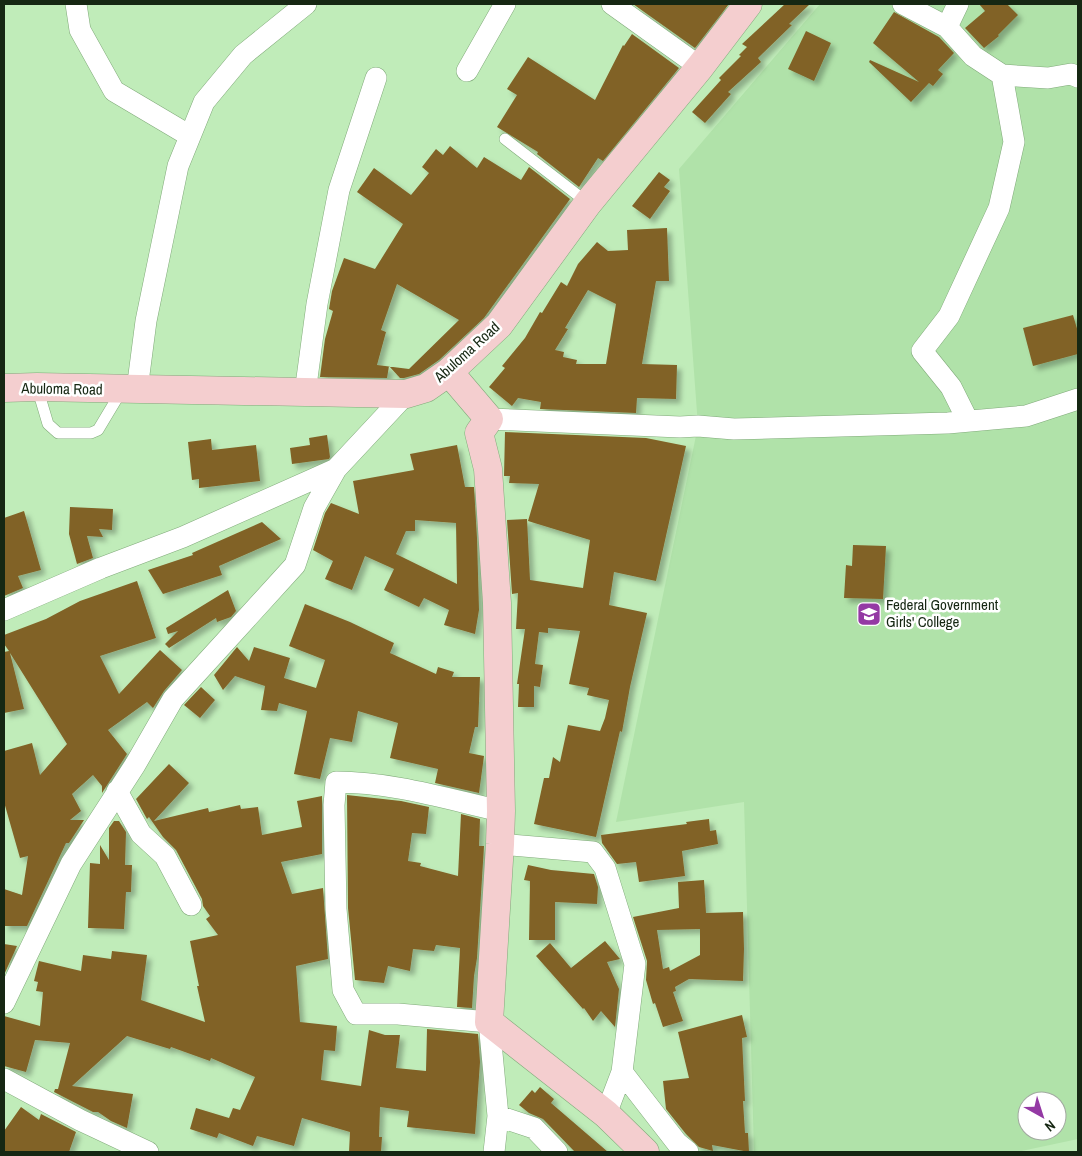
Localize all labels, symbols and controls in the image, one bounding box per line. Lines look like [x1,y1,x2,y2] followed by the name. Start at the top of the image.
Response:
[429,317,504,387] street label: Abuloma Road
[20,377,103,400] street label: Abuloma Road
[886,594,999,632] place label: Federal Government Girls' College
[856,601,882,627] school or university icon: Federal Government Girls' College
[1017,1091,1067,1141] north arrow
[1041,1116,1059,1136] text: N

